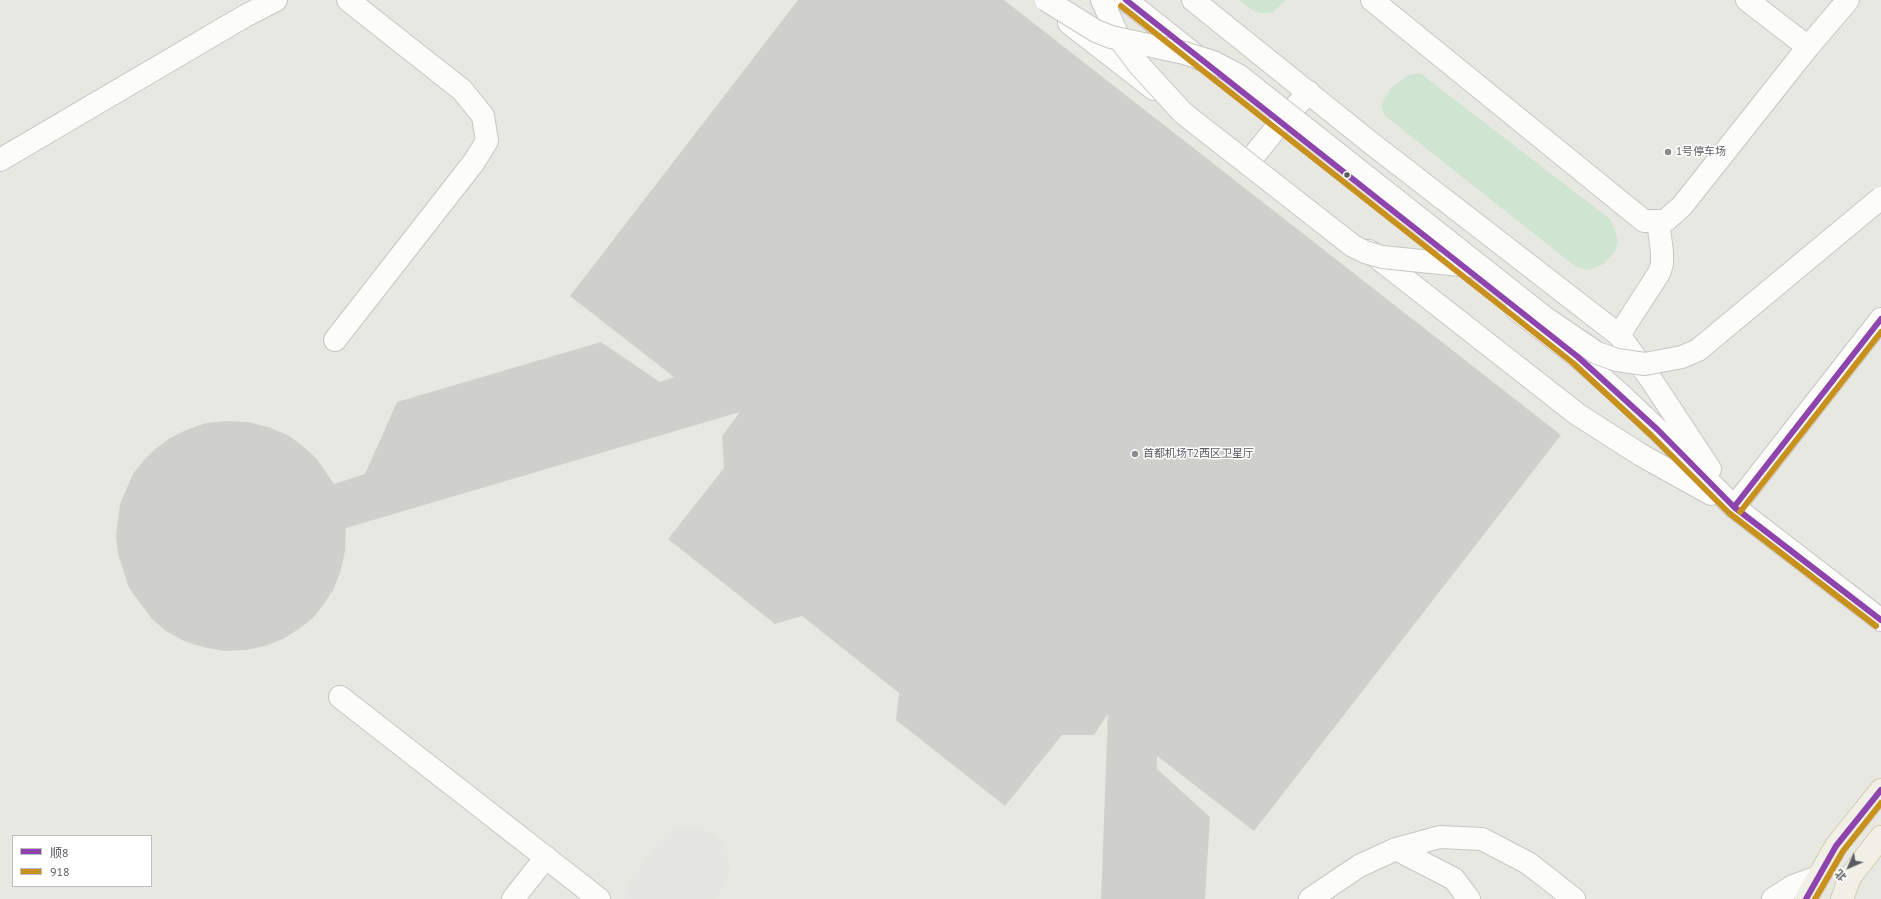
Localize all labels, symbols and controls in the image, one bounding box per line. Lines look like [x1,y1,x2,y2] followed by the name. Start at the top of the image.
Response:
[1676,145,1726,159] place label: 1号停车场
[1663,147,1673,157] marker: 1号停车场
[1342,170,1352,180] unlabelled marker
[1143,447,1254,461] place label: 首都机场T2西区卫星厅
[1130,449,1140,459] marker: 首都机场T2西区卫星厅
[12,835,152,887] legend
[50,845,69,860] text: 顺8
[1829,847,1869,887] north arrow
[50,864,70,879] text: 918
[1832,867,1849,884] text: 北

